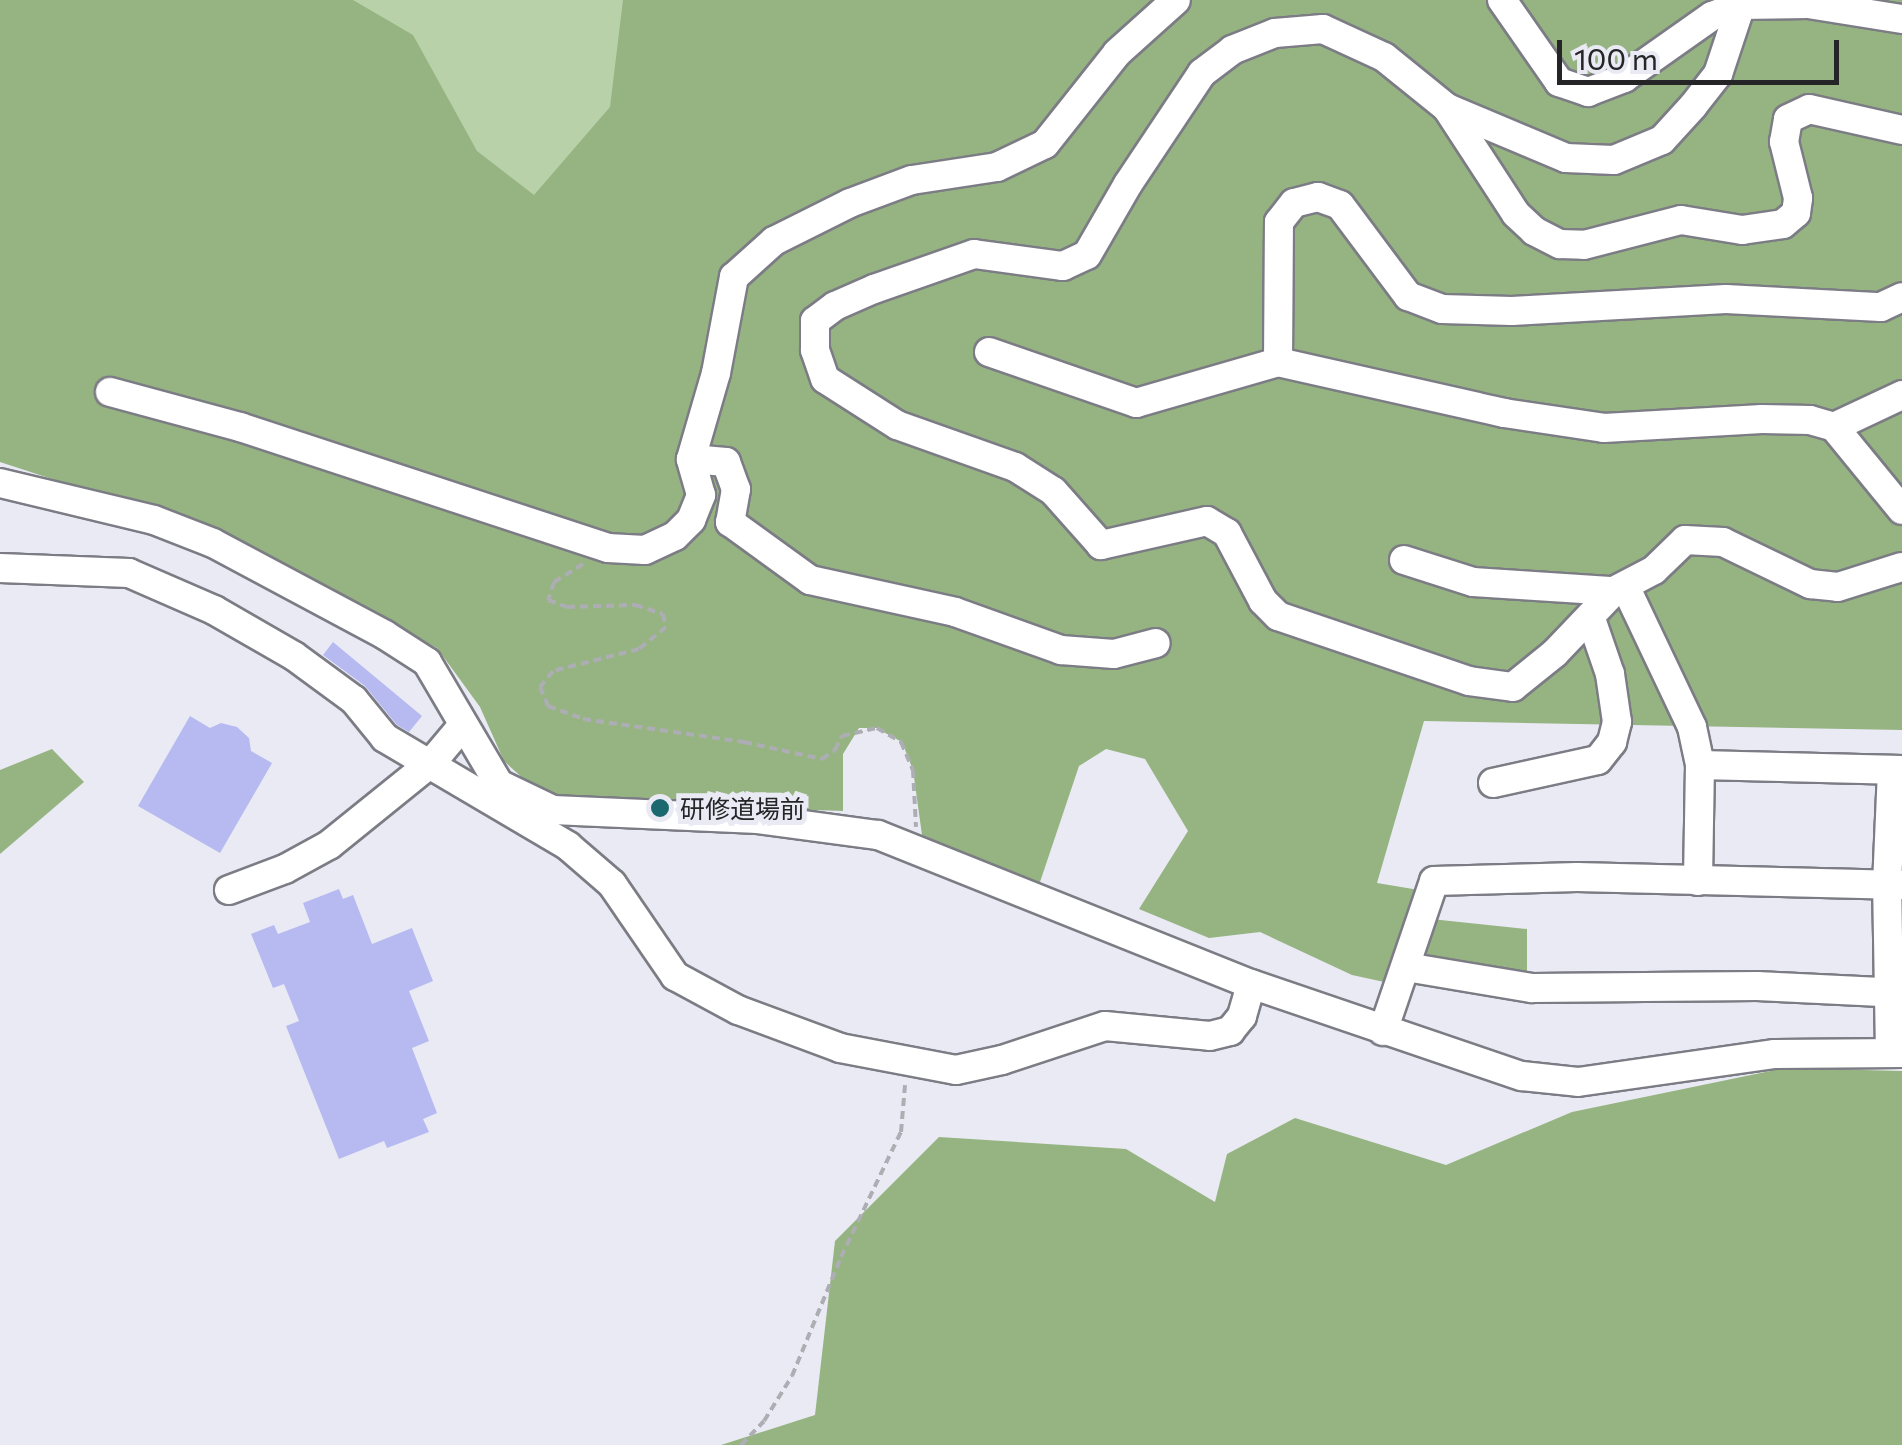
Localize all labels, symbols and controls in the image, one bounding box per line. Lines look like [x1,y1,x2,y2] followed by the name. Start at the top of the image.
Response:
[1562,20,1844,82] scale bar
[1574,39,1658,76] text: 100 m
[680,793,805,823] place label: 研修道場前
[649,797,671,819] marker: 研修道場前

